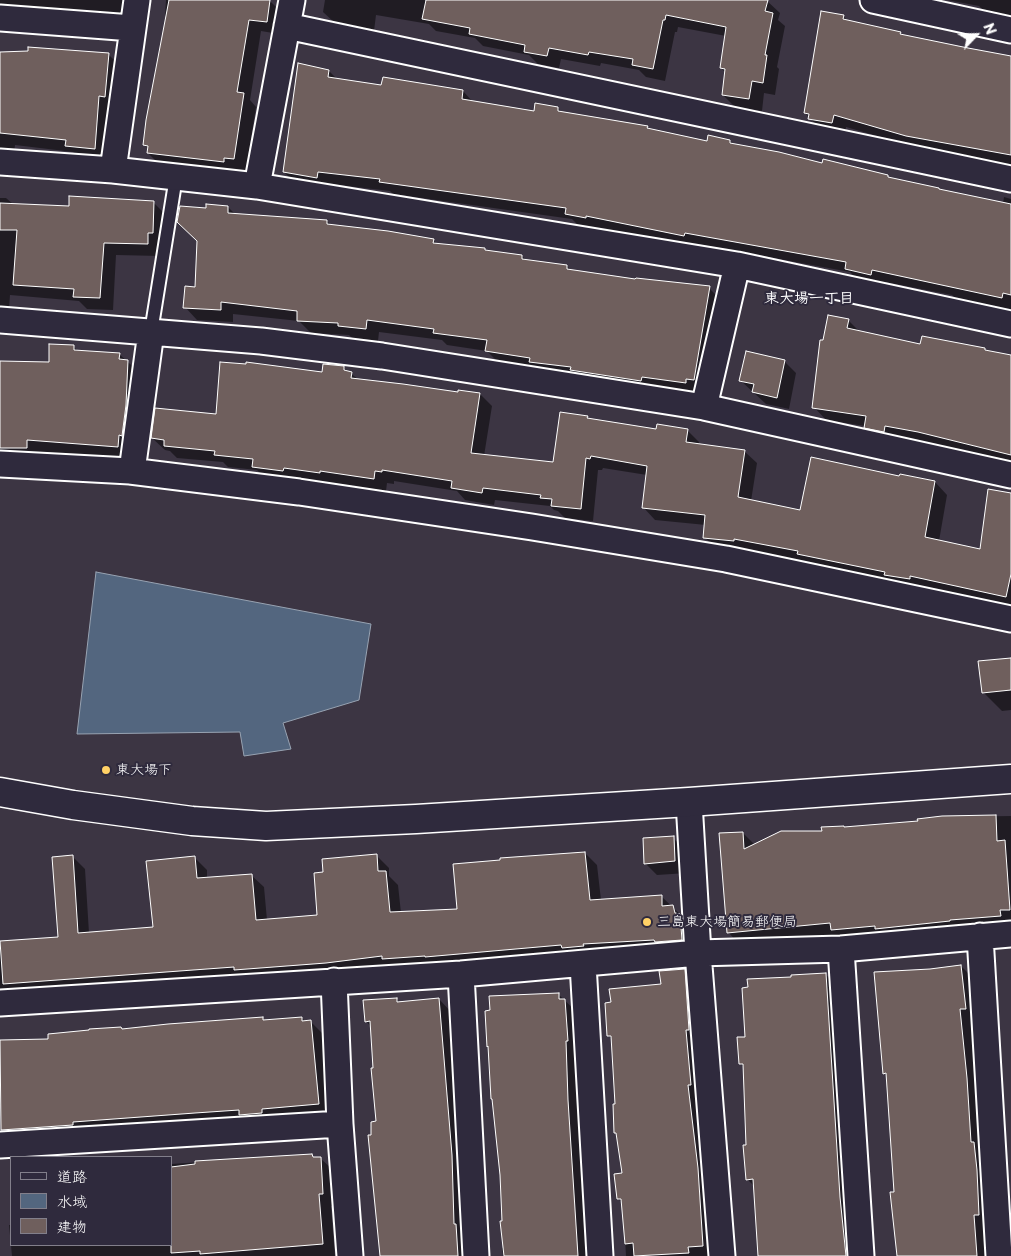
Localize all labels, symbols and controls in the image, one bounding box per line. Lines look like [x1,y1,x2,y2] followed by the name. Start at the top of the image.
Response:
[951,10,1001,60] north arrow
[978,19,1002,38] text: N
[764,290,854,308] district label: 東大場一丁目
[116,762,172,778] place label: 東大場下
[100,764,112,776] marker: 東大場下
[657,914,797,930] place label: 三島東大場簡易郵便局
[641,916,653,928] marker: 三島東大場簡易郵便局
[10,1156,172,1246] legend
[57,1164,87,1187] text: 道路
[57,1189,87,1212] text: 水域
[57,1214,87,1237] text: 建物

